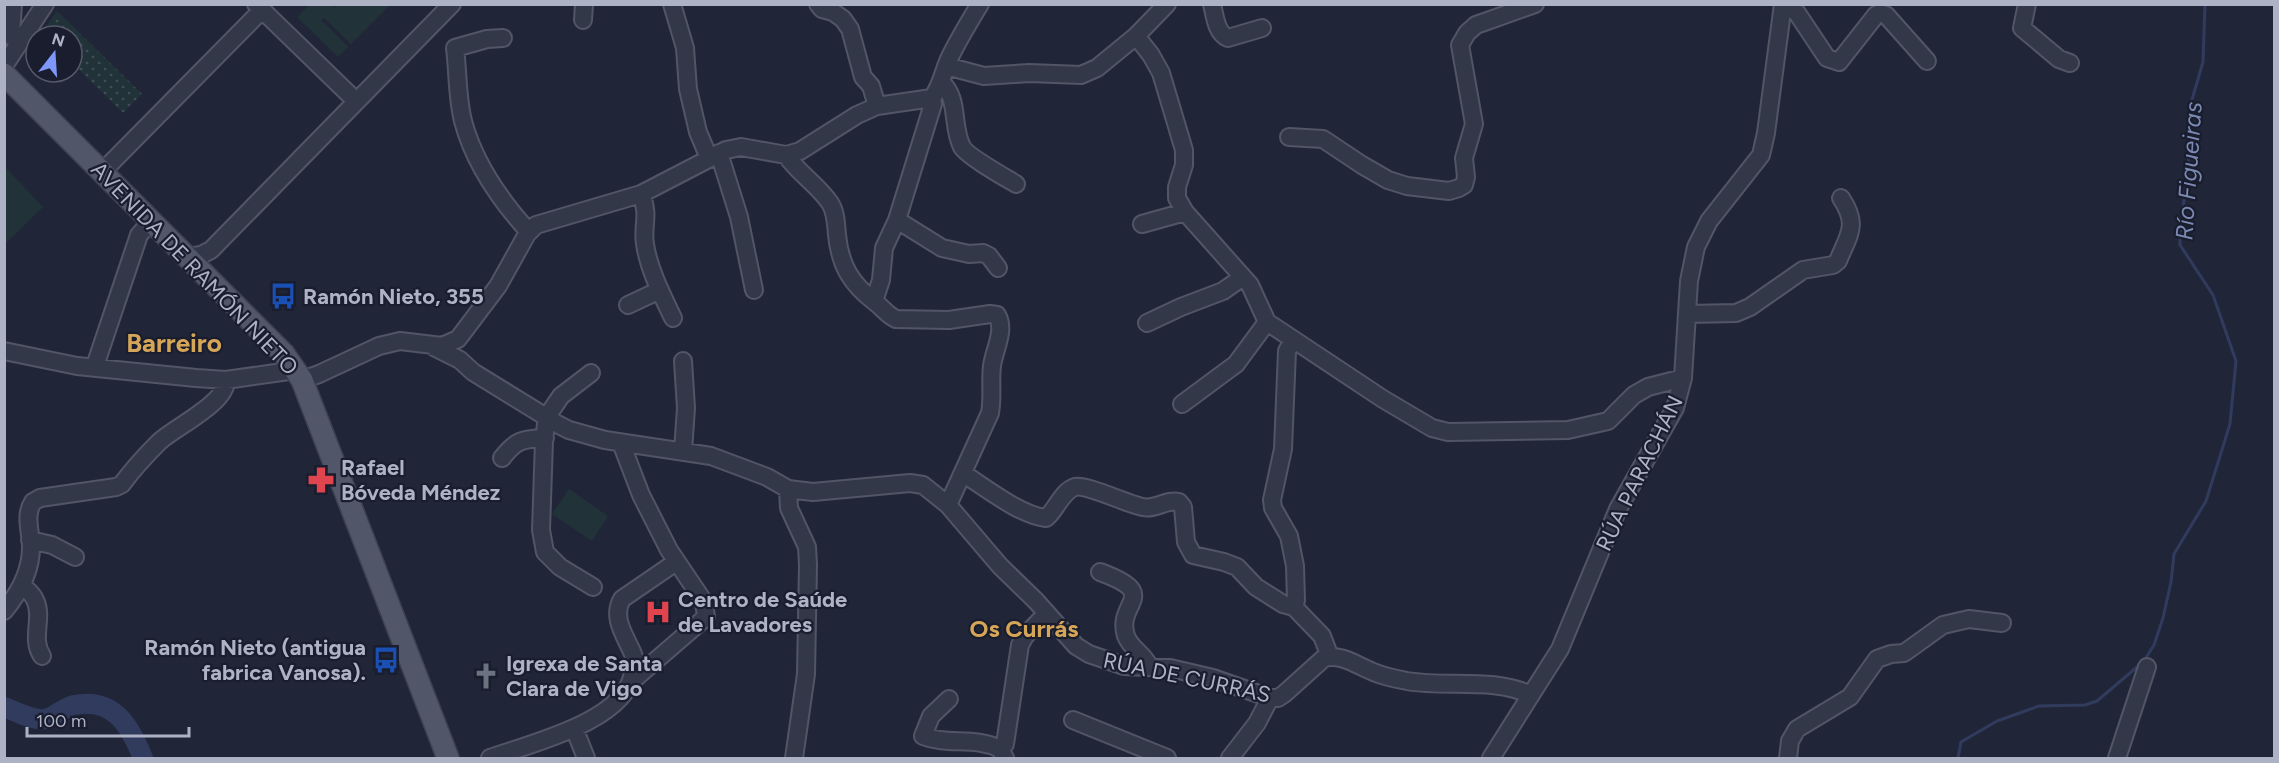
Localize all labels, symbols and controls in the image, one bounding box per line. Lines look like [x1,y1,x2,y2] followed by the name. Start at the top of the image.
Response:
[24,24,84,84] north arrow
[50,29,67,51] text: N
[2169,101,2208,241] water label: Río Figueiras
[85,156,304,381] street label: AVENIDA DE RAMÓN NIETO
[268,281,298,311] bus stop icon: Ramón Nieto, 355
[303,283,484,310] place label: Ramón Nieto, 355
[126,327,222,359] district label: Barreiro
[1590,391,1689,555] street label: RÚA PARACHÁN
[341,454,500,506] place label: Rafael Bóveda Méndez
[306,465,336,495] pharmacy icon: Rafael Bóveda Méndez
[678,586,847,638] place label: Centro de Saúde de Lavadores
[643,597,673,627] hospital icon: Centro de Saúde de Lavadores
[970,614,1078,643] district label: Os Currás
[144,634,366,686] place label: Ramón Nieto (antigua fabrica Vanosa).
[371,645,401,675] bus stop icon: Ramón Nieto (antigua fabrica Vanosa).
[1101,647,1273,708] street label: RÚA DE CURRÁS
[506,650,663,702] place label: Igrexa de Santa Clara de Vigo
[471,661,501,691] church icon: Igrexa de Santa Clara de Vigo
[27,700,189,738] scale bar
[36,710,86,732] text: 100 m

